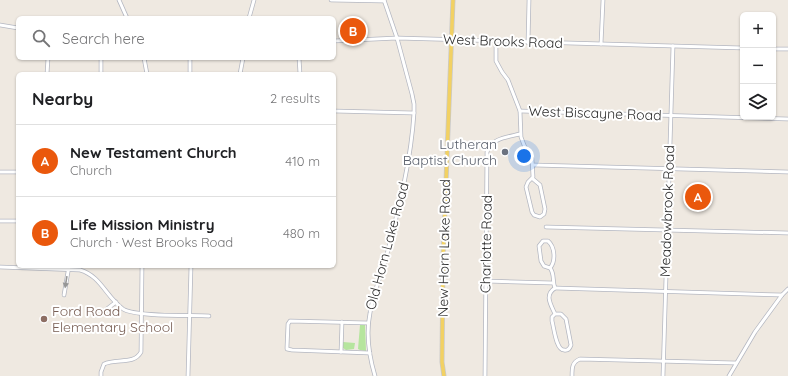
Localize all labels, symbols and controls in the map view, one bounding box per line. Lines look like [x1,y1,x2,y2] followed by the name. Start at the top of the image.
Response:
[740,12,776,120] map controls
[740,12,776,48] button: +
[16,16,336,60] search box
[340,16,366,46] pin: B
[30,27,52,49] icon: search
[62,29,145,48] text: Search here
[443,30,563,52] street label: West Brooks Road
[740,48,776,84] button: −
[740,84,776,120] button: layers
[32,88,93,109] text: Nearby
[270,90,320,106] text: 2 results
[528,102,662,124] street label: West Biscayne Road
[403,135,497,169] place label: Lutheran Baptist Church
[70,143,237,162] text: New Testament Church
[656,145,678,277] street label: Meadowbrook Road
[514,146,534,166] your location
[500,147,510,157] marker: Lutheran Baptist Church
[41,153,49,169] text: A
[285,153,320,169] text: 410 m
[70,162,112,178] text: Church
[434,179,454,317] street label: New Horn Lake Road
[361,180,413,312] street label: Old Horn Lake Road
[685,182,711,212] pin: A
[476,195,496,293] street label: Charlotte Road
[70,215,214,234] text: Life Mission Ministry
[41,225,49,241] text: B
[283,225,320,241] text: 480 m
[70,234,233,250] text: Church · West Brooks Road
[63,276,69,288] one-way arrow
[52,302,173,336] place label: Ford Road Elementary School
[39,314,49,324] marker: Ford Road Elementary School

